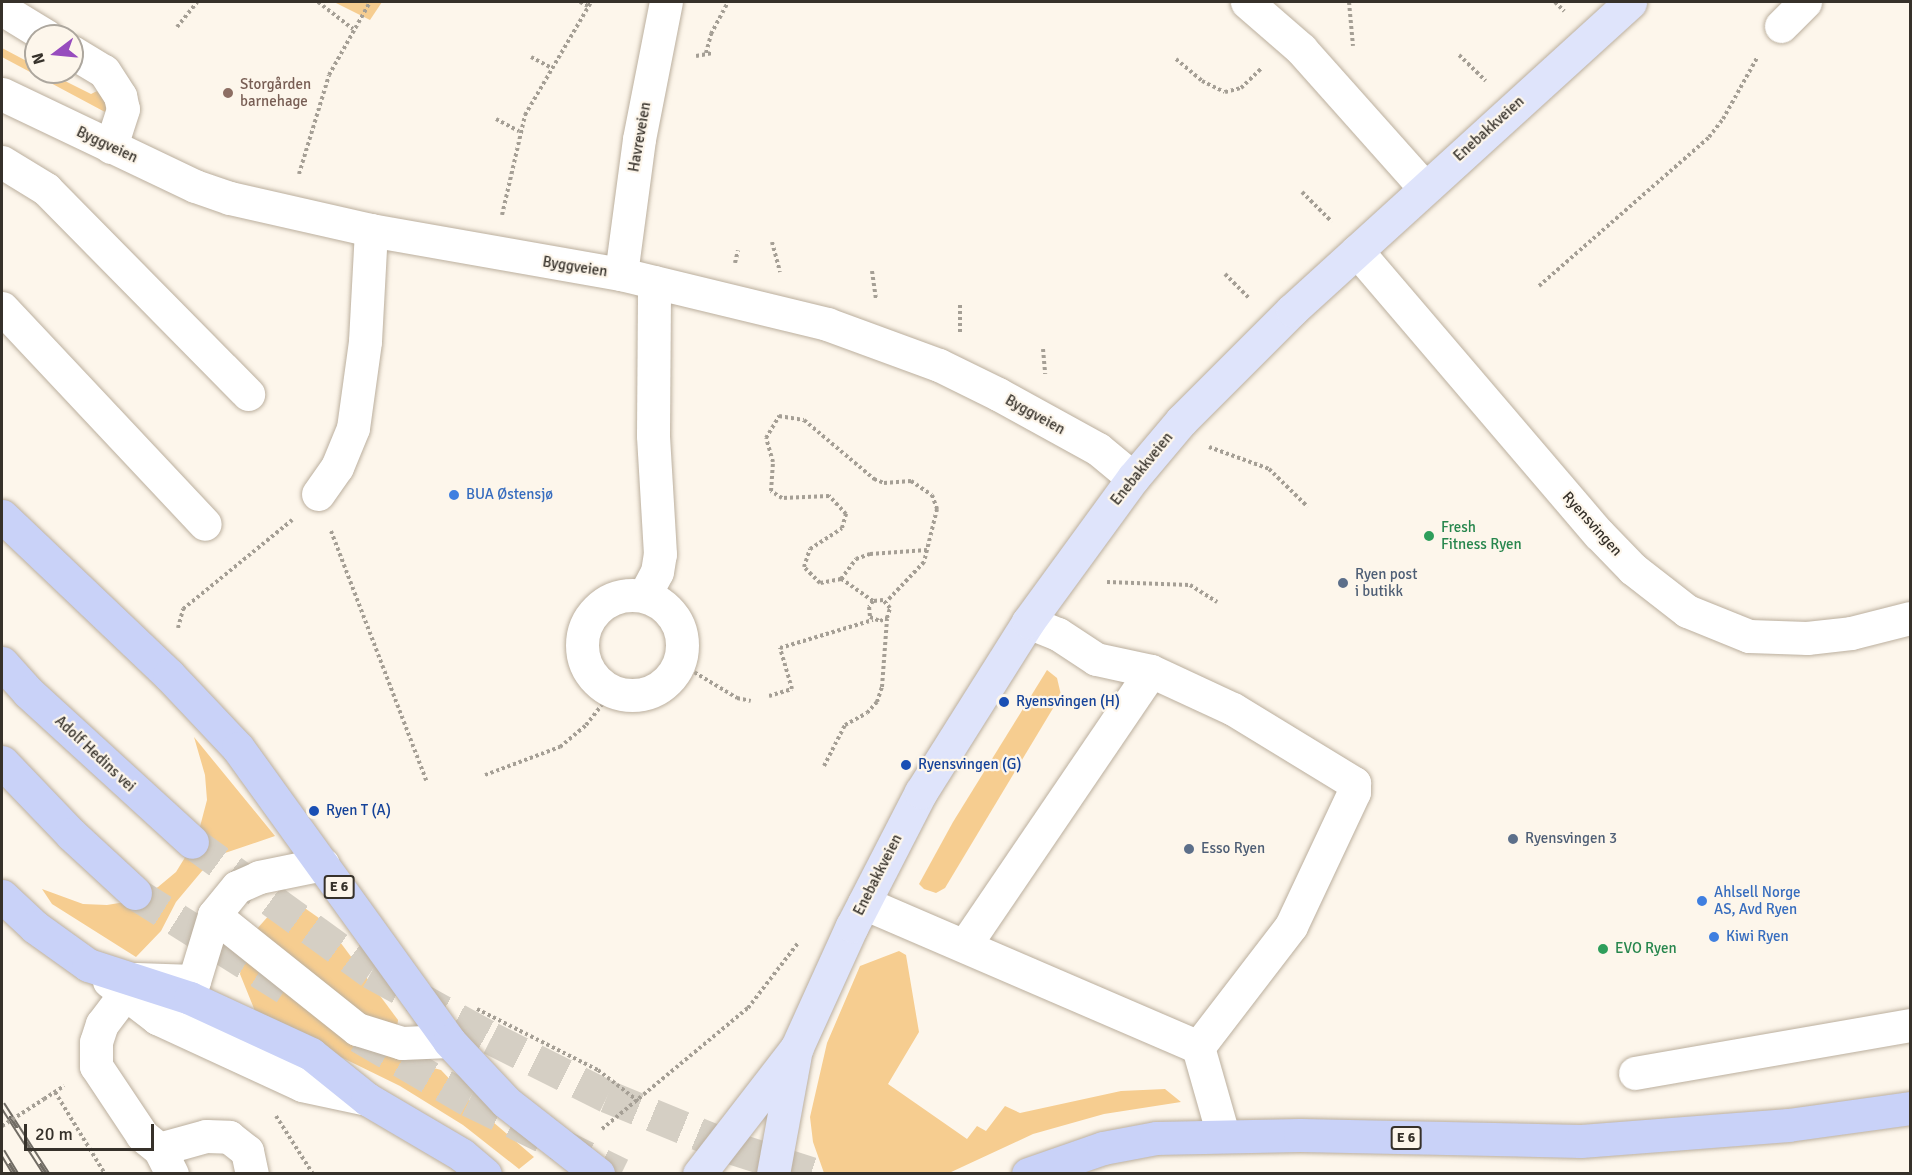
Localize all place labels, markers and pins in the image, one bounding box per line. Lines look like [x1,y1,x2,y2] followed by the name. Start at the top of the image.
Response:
[240,75,311,110] place label: Storgården barnehage
[221,86,235,100] marker: Storgården barnehage
[466,486,553,504] place label: BUA Østensjø
[447,488,461,502] marker: BUA Østensjø
[1441,518,1522,553] place label: Fresh Fitness Ryen
[1422,529,1436,543] marker: Fresh Fitness Ryen
[1355,565,1417,600] place label: Ryen post i butikk
[1336,576,1350,590] marker: Ryen post i butikk
[1016,693,1120,711] place label: Ryensvingen (H)
[997,695,1011,709] marker: Ryensvingen (H)
[918,756,1021,774] place label: Ryensvingen (G)
[899,758,913,772] marker: Ryensvingen (G)
[326,802,391,820] place label: Ryen T (A)
[307,804,321,818] marker: Ryen T (A)
[1525,830,1617,848] place label: Ryensvingen 3
[1506,832,1520,846] marker: Ryensvingen 3
[1201,840,1265,858] place label: Esso Ryen
[1182,842,1196,856] marker: Esso Ryen
[1714,883,1801,918] place label: Ahlsell Norge AS, Avd Ryen
[1695,894,1709,908] marker: Ahlsell Norge AS, Avd Ryen
[1726,928,1789,946] place label: Kiwi Ryen
[1707,930,1721,944] marker: Kiwi Ryen
[1615,940,1677,958] place label: EVO Ryen
[1596,942,1610,956] marker: EVO Ryen

